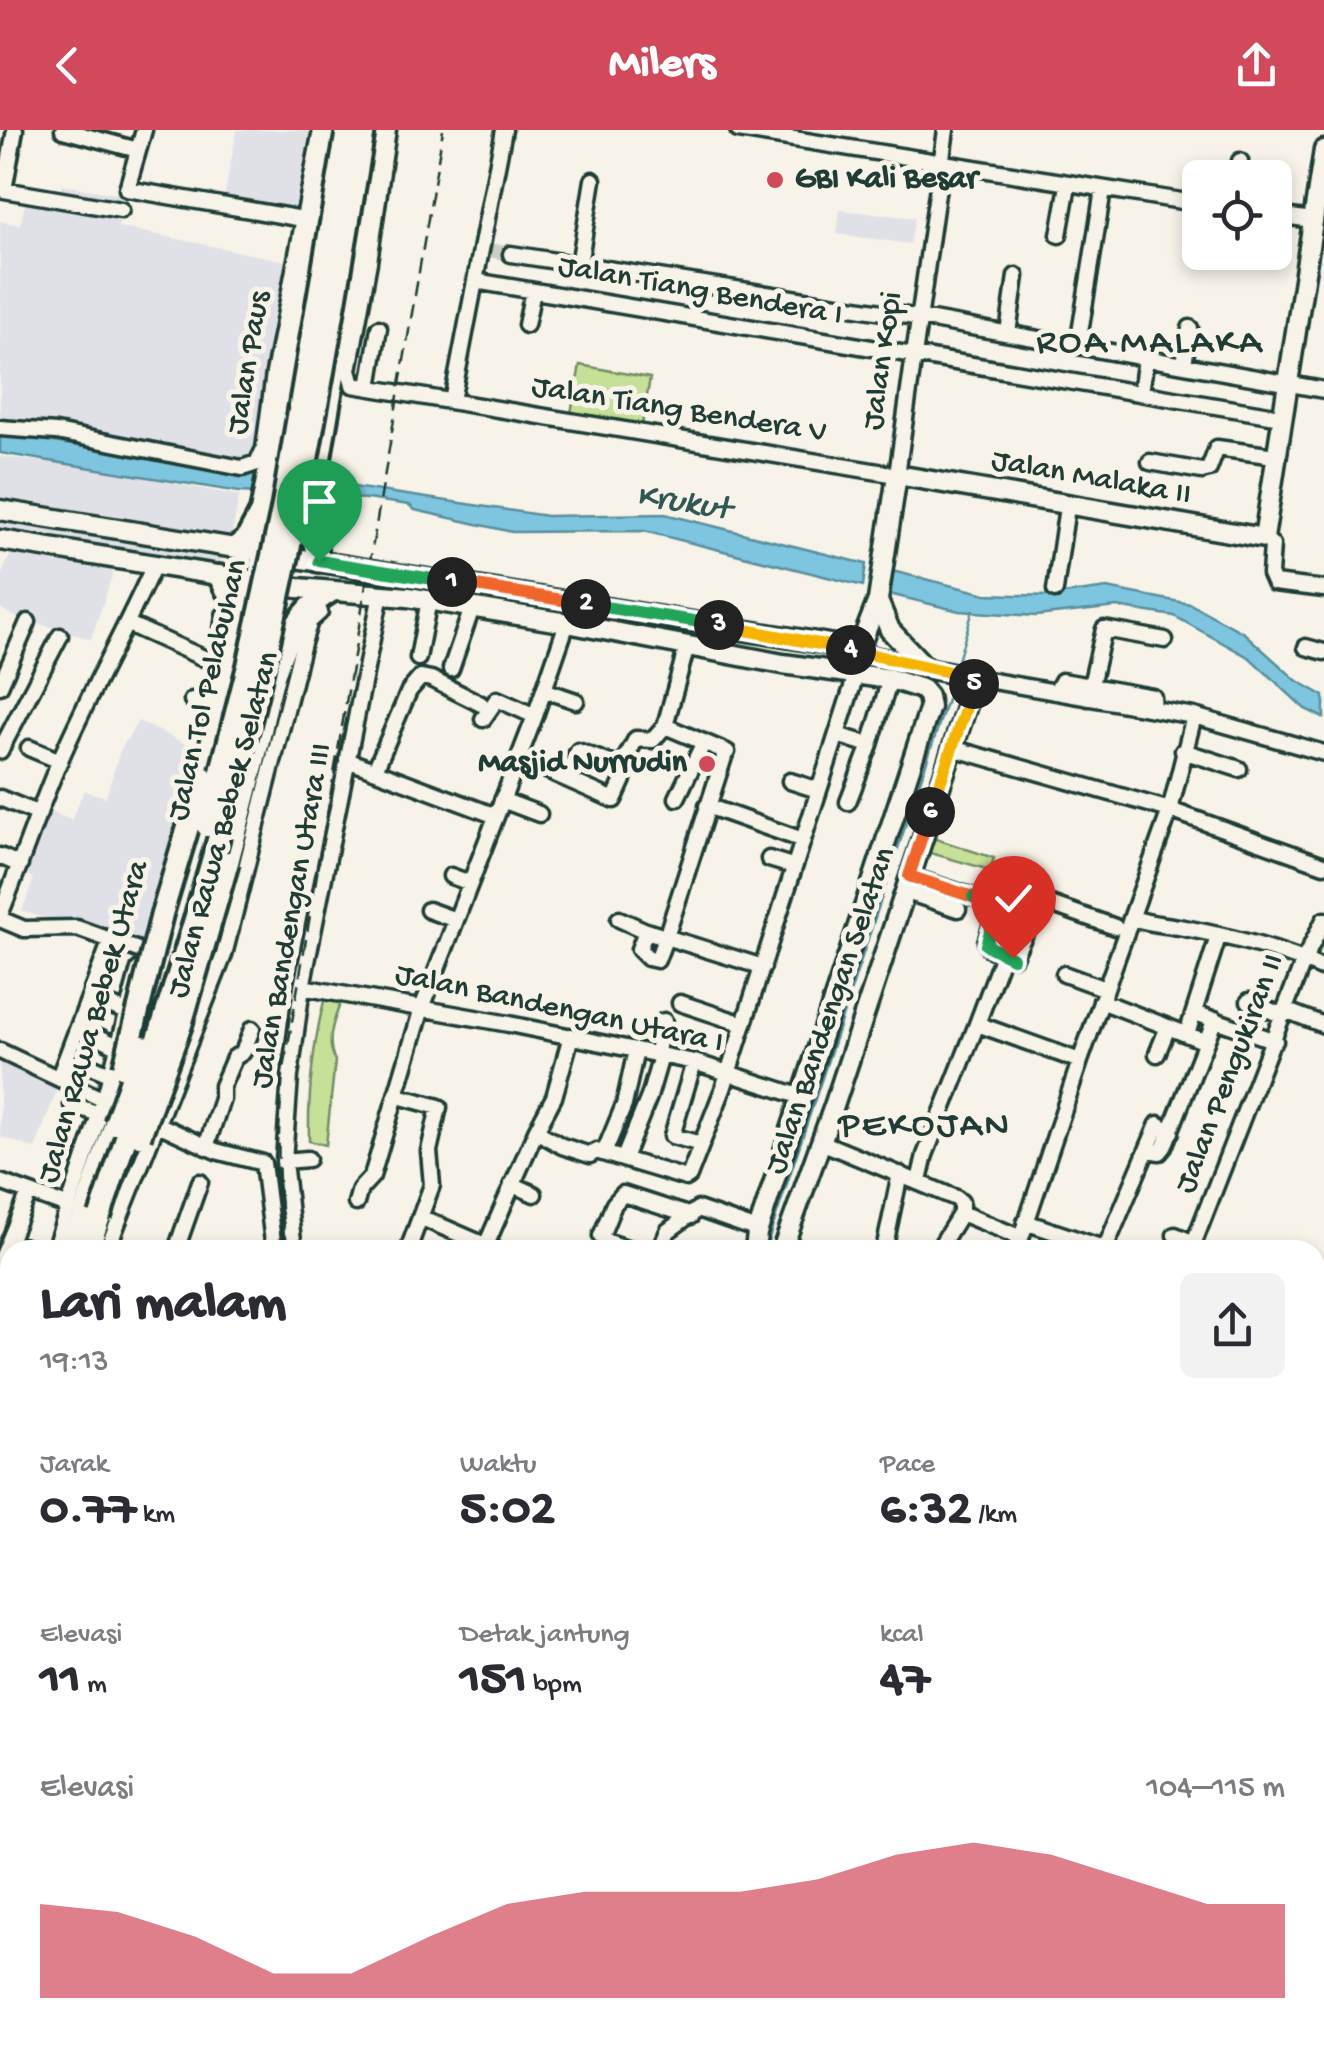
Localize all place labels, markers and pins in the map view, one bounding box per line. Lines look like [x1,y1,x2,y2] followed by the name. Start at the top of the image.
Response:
[795,161,981,199] place label: GBI Kali Besar
[764,169,786,191] marker: GBI Kali Besar
[277,459,362,562] pin
[427,557,477,607] pin: 1
[561,579,611,629] pin: 2
[694,600,744,650] pin: 3
[826,625,876,675] pin: 4
[949,659,999,709] pin: 5
[478,745,688,783] place label: Masjid Nurrudin
[696,753,718,775] marker: Masjid Nurrudin
[905,787,955,837] pin: 6
[971,856,1056,959] pin

